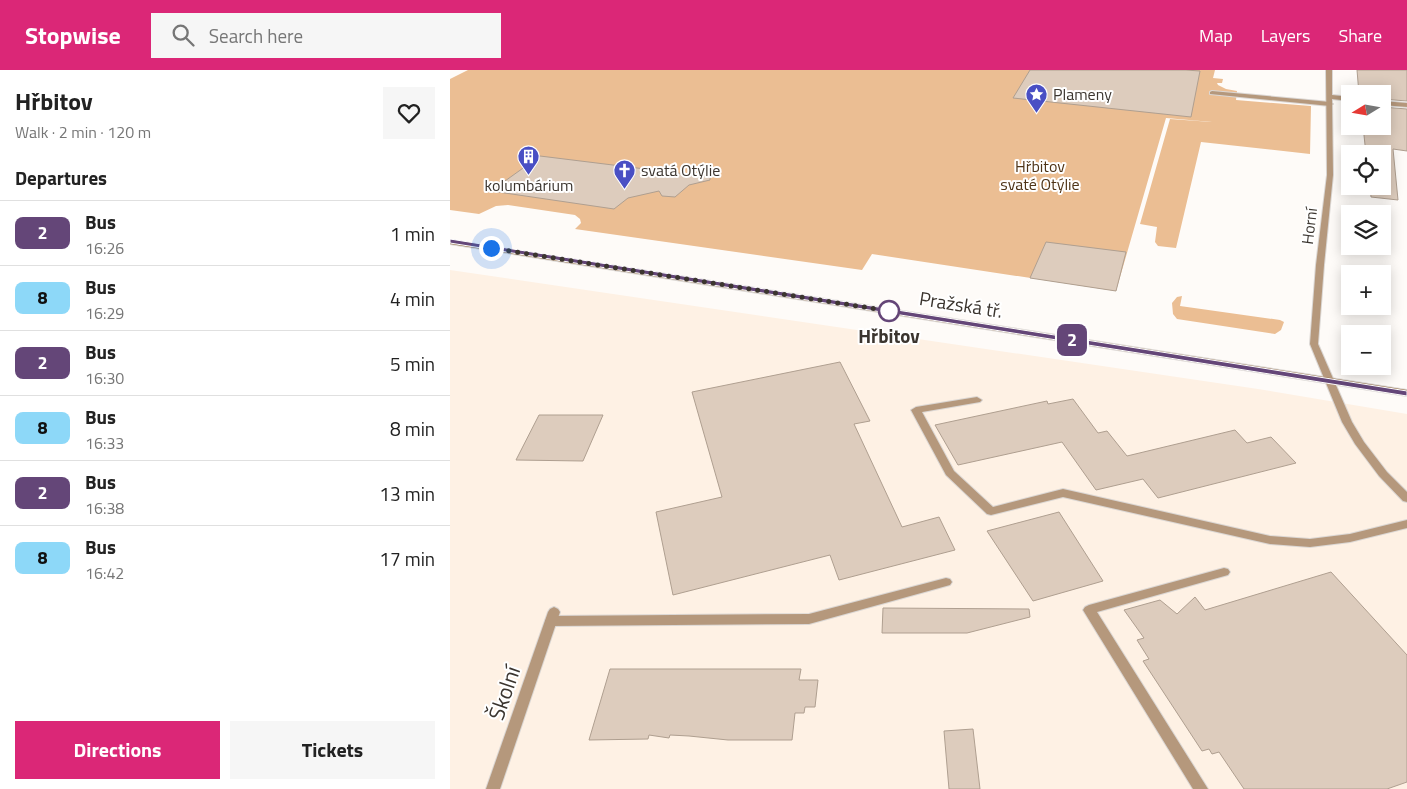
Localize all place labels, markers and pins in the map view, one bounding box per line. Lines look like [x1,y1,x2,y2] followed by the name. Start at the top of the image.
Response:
[1025,82,1049,113] place icon: Plameny
[1053,82,1112,106] place label: Plameny
[517,144,541,175] building icon: kolumbárium
[613,158,637,189] church icon: svatá Otýlie
[641,158,720,182] place label: svatá Otýlie
[485,173,573,197] place label: kolumbárium
[878,300,900,322] marker: Hřbitov
[858,321,920,350] place label: Hřbitov

